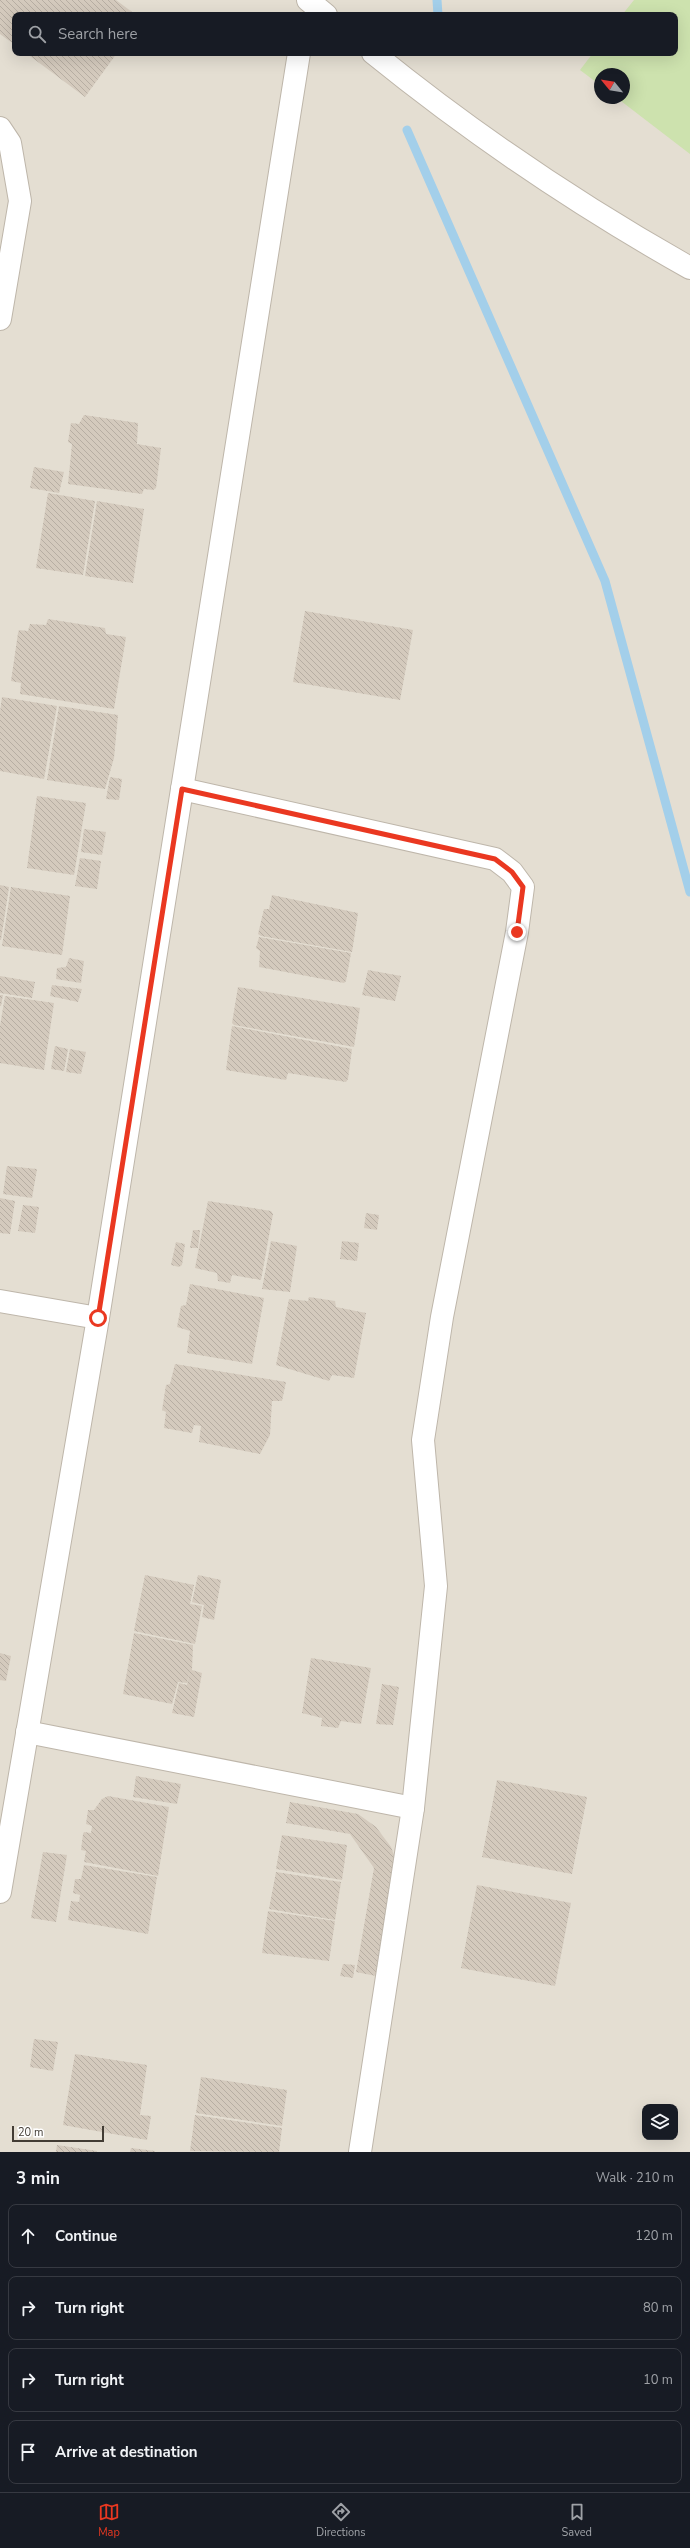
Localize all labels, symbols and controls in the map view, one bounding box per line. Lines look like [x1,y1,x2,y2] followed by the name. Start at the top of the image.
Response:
[12,12,678,56] search box
[26,23,48,45] icon: search
[58,24,138,44] text: Search here
[594,68,630,104] north arrow
[508,923,526,941] route end
[89,1309,107,1327] route start
[642,2104,678,2140] map controls
[642,2104,678,2140] button: layers
[12,2124,104,2143] scale bar
[18,2125,43,2140] text: 20 m
[16,2167,60,2190] text: 3 min
[596,2169,674,2187] text: Walk · 210 m
[17,2225,39,2247] icon: ahead
[55,2226,117,2246] text: Continue
[635,2227,673,2245] text: 120 m
[17,2297,39,2319] icon: right
[55,2298,124,2318] text: Turn right
[643,2299,673,2317] text: 80 m
[17,2369,39,2391] icon: right
[55,2370,124,2390] text: Turn right
[643,2371,673,2389] text: 10 m
[17,2441,39,2463] icon: arrive
[55,2442,198,2462] text: Arrive at destination
[98,2501,120,2540] tab: Map
[316,2501,366,2540] tab: Directions
[562,2501,592,2540] tab: Saved

